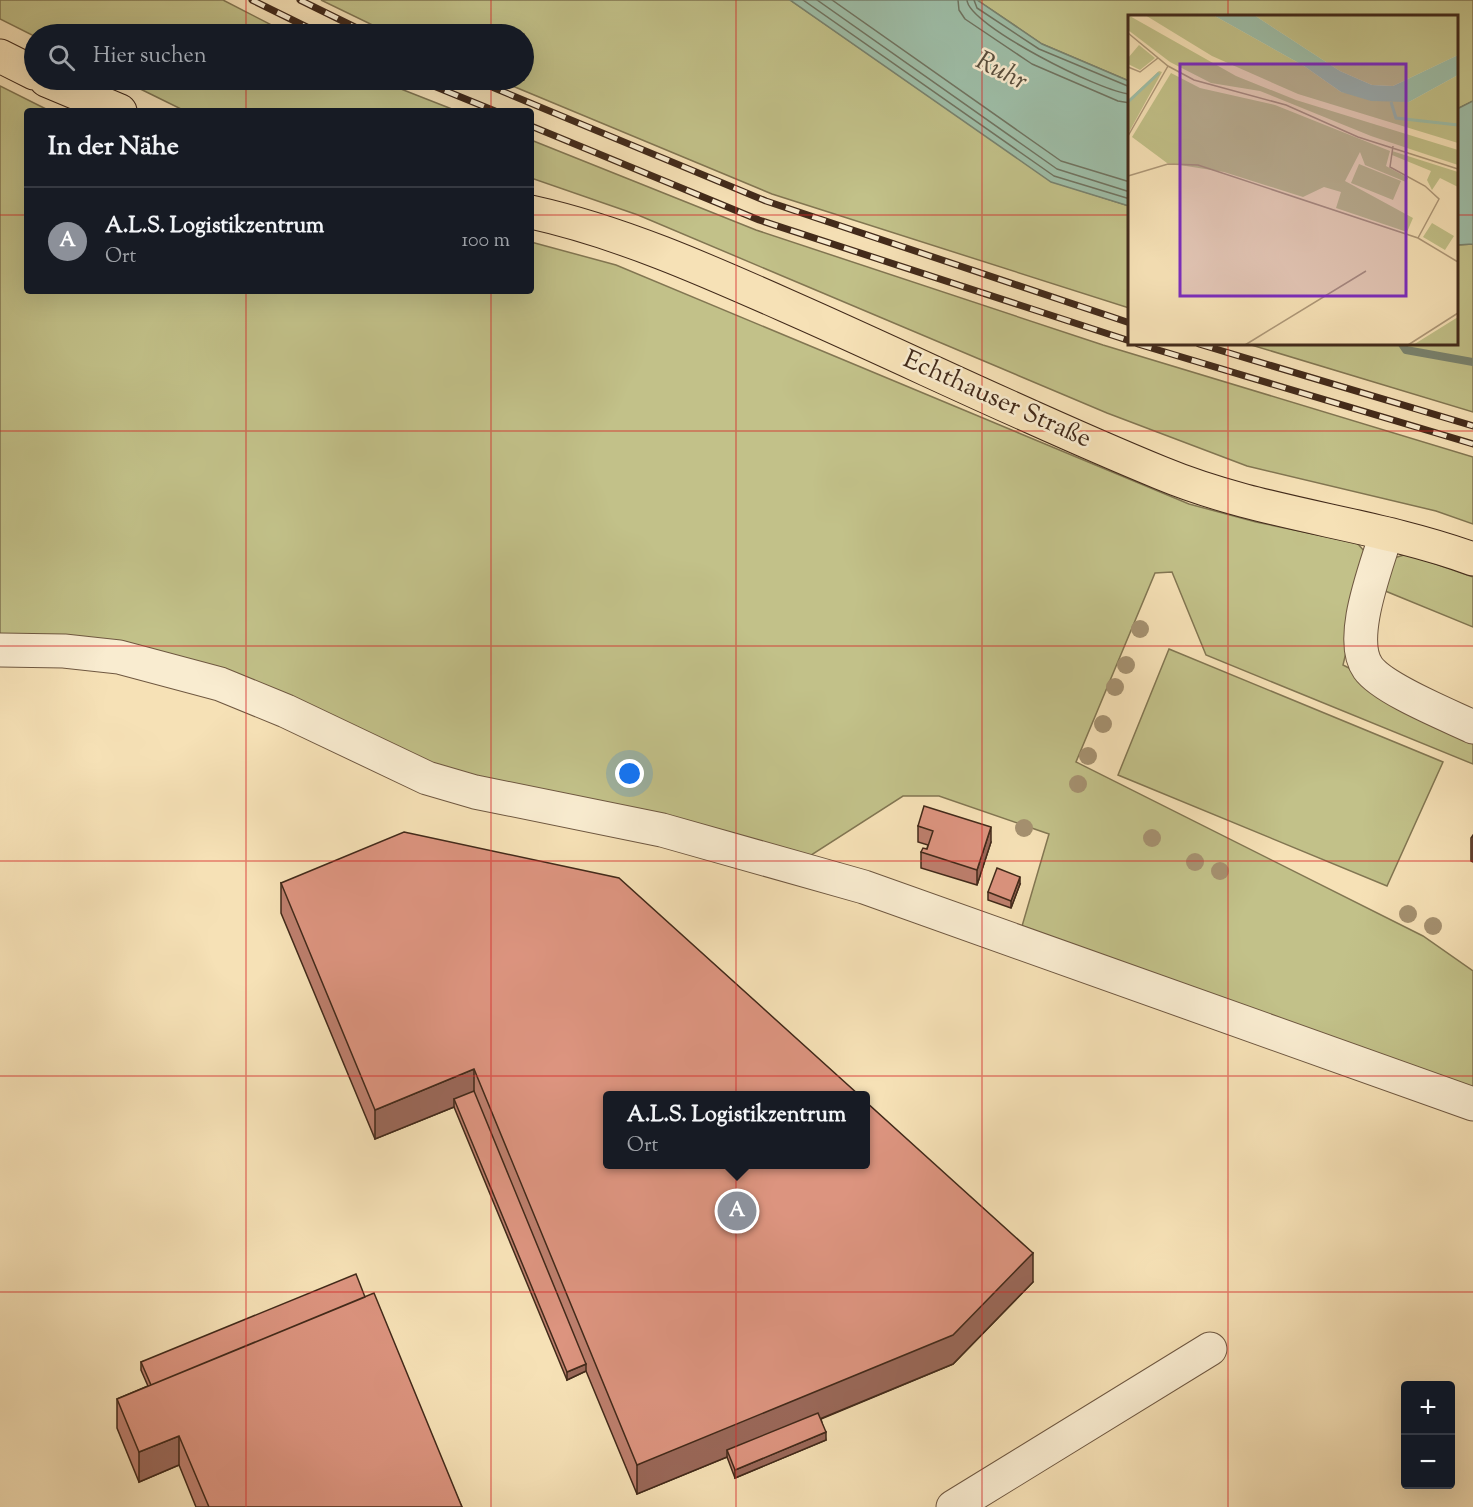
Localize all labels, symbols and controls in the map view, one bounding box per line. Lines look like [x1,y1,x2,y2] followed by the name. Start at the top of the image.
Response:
[1128,15,1458,345] inset map
[24,24,534,90] search box
[45,41,78,74] icon: search
[93,41,207,73] text: Hier suchen
[968,42,1034,102] water label: Ruhr
[48,129,179,166] text: In der Nähe
[105,211,324,243] text: A.L.S. Logistikzentrum
[59,227,76,256] text: A
[461,227,510,256] text: 100 m
[105,243,136,272] text: Ort
[897,342,1097,458] street label: Echthauser Straße
[615,759,644,788] your location
[603,1091,870,1169] popup
[627,1100,846,1132] text: A.L.S. Logistikzentrum
[627,1132,658,1161] text: Ort
[718,1188,756,1234] pin: A
[1401,1381,1455,1489] map controls
[1401,1381,1455,1435] button: +
[1401,1435,1455,1489] button: −

